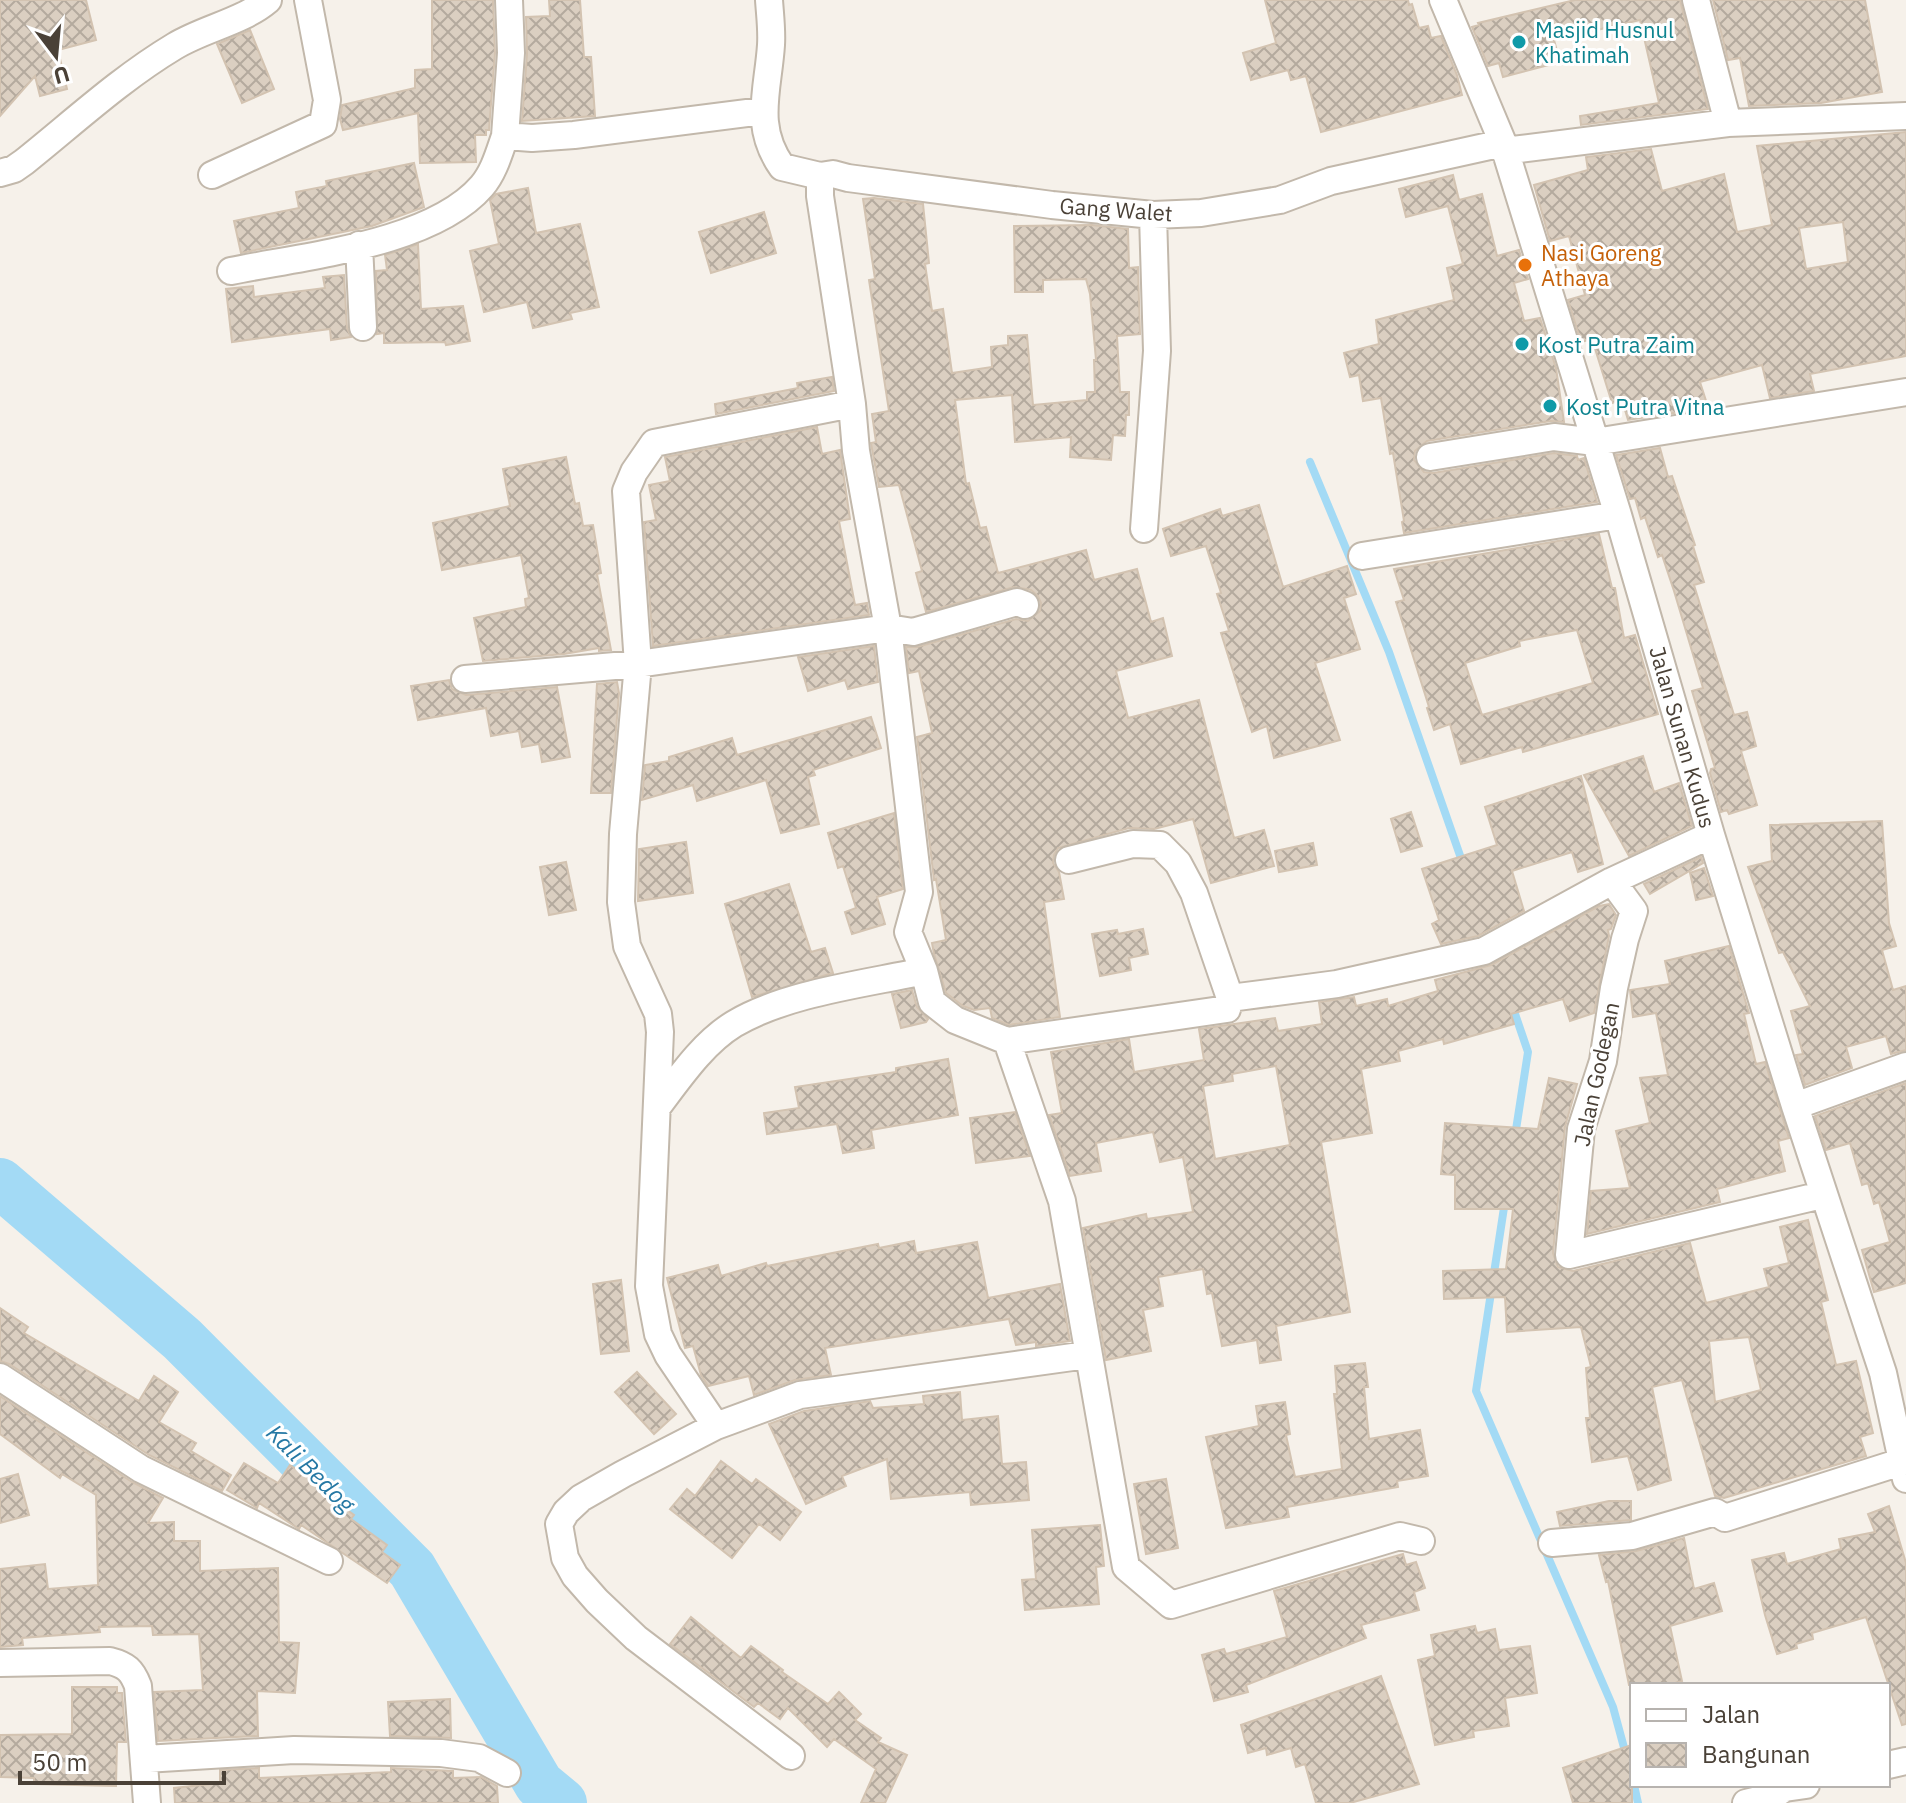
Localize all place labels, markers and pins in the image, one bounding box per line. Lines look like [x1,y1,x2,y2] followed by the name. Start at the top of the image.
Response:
[1535,15,1674,69] place label: Masjid Husnul Khatimah
[1510,33,1528,51] marker: Masjid Husnul Khatimah
[1541,238,1662,292] place label: Nasi Goreng Athaya
[1516,256,1534,274] marker: Nasi Goreng Athaya
[1538,330,1695,359] place label: Kost Putra Zaim
[1513,335,1531,353] marker: Kost Putra Zaim
[1566,392,1725,421] place label: Kost Putra Vitna
[1541,397,1559,415] marker: Kost Putra Vitna

